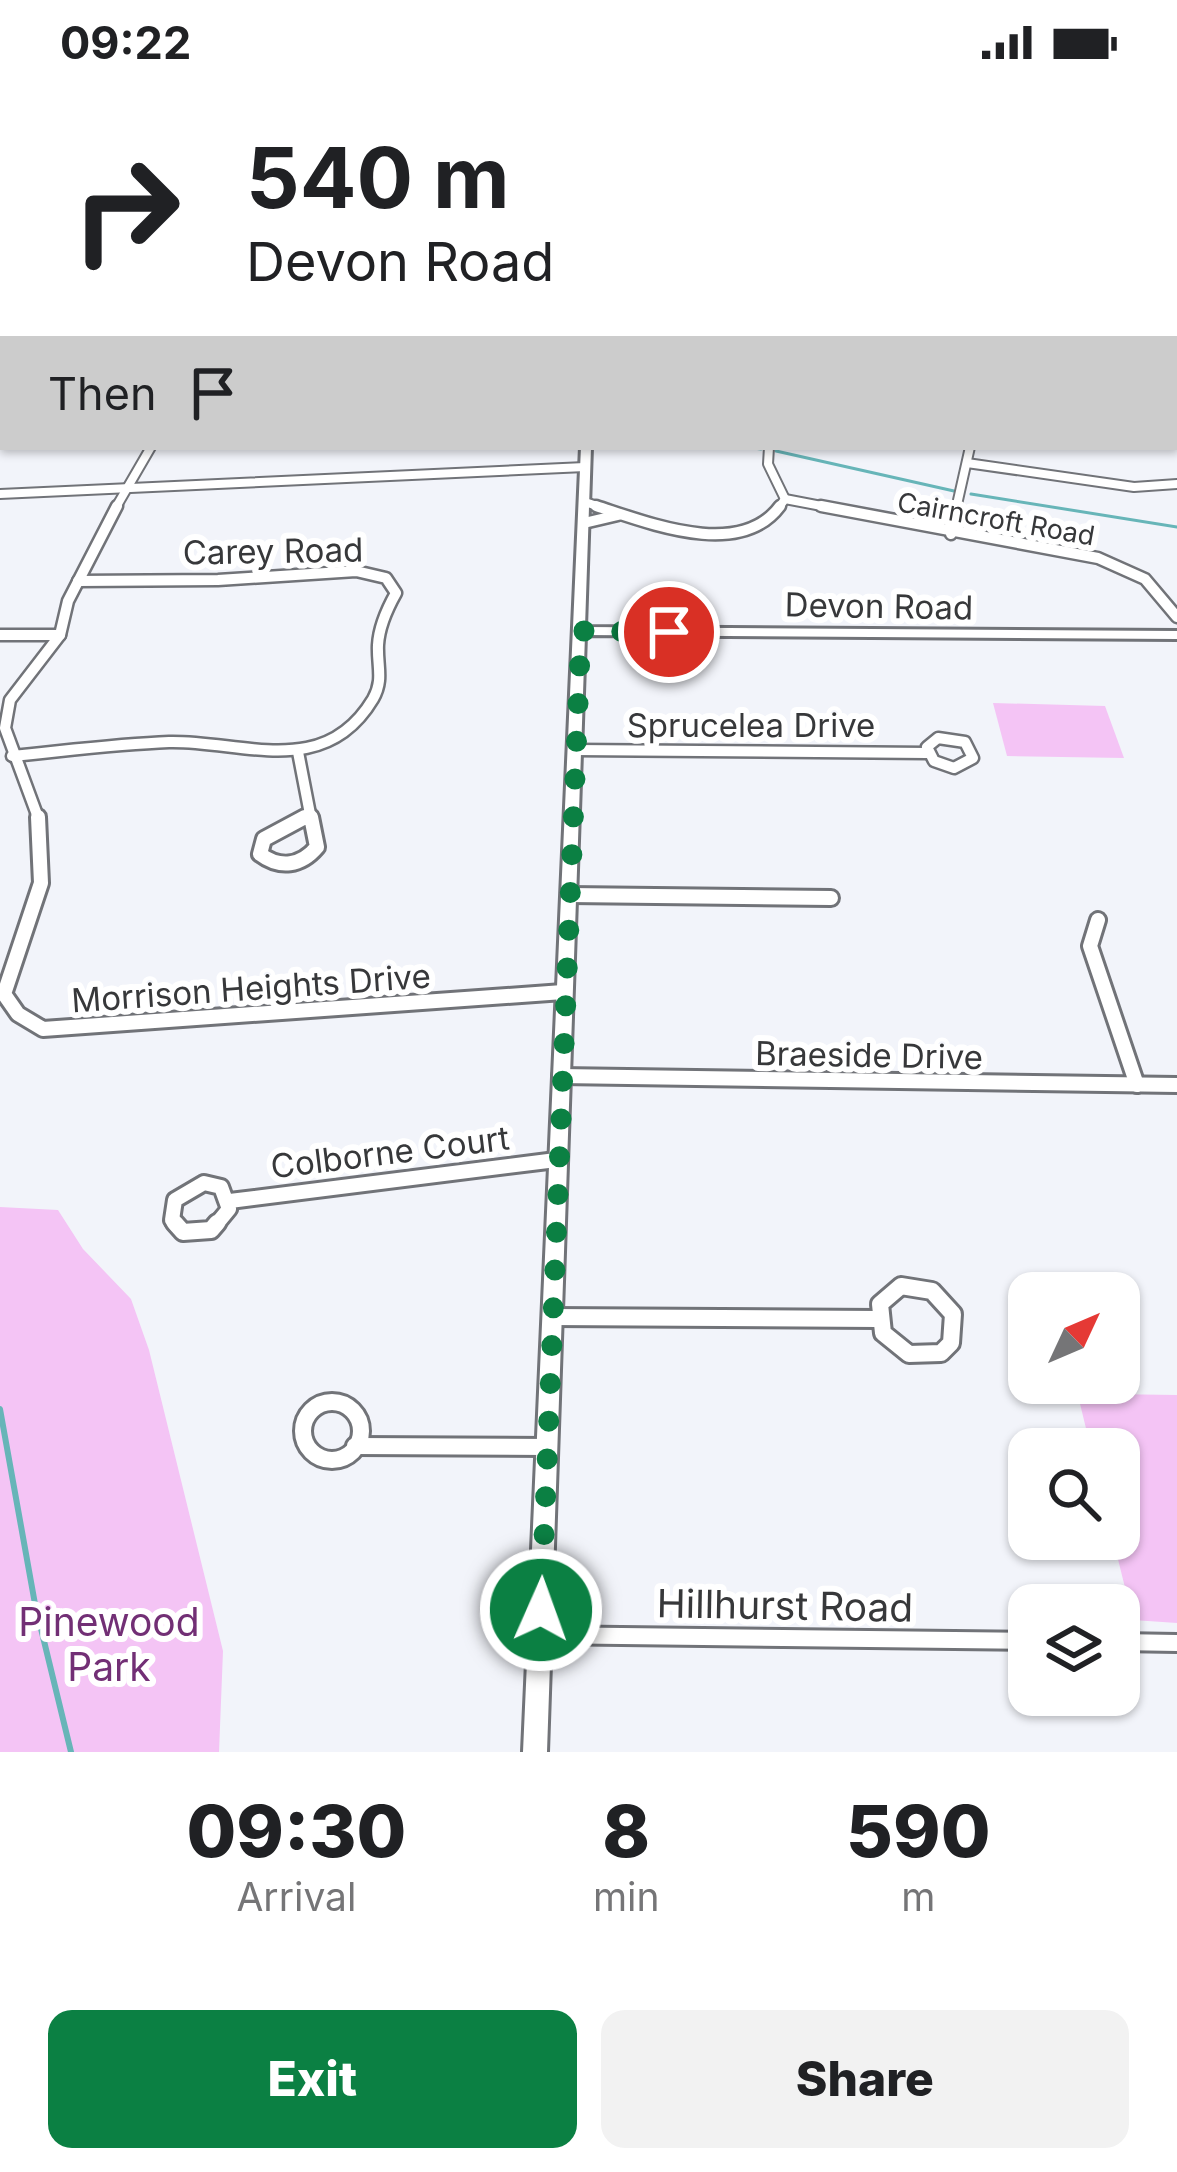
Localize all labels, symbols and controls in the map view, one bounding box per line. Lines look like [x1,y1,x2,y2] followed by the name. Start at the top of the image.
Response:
[60,15,191,70] text: 09:22
[246,127,510,228] text: 540 m
[48,132,204,288] icon: right
[246,229,554,294] text: Devon Road
[180,360,246,426] icon: arrive
[48,366,156,421] text: Then
[895,485,1097,553] street label: Cairncroft Road
[182,529,364,573] street label: Carey Road
[618,581,720,683] pin
[784,584,974,628] street label: Devon Road
[636,599,702,665] icon: arrive
[627,705,875,745] street label: Sprucelea Drive
[70,955,432,1021] street label: Morrison Heights Drive
[755,1033,983,1077] street label: Braeside Drive
[268,1118,512,1186] street label: Colborne Court
[1008,1272,1140,1404] north arrow
[1008,1272,1140,1716] map controls
[1008,1428,1140,1560] button: search
[478,1547,604,1673] position arrow
[656,1579,914,1631] street label: Hillhurst Road
[1008,1584,1140,1716] button: layers
[18,1598,200,1690] park label: Pinewood Park
[187,1787,406,1874] text: 09:30
[602,1787,650,1874] text: 8
[846,1787,990,1874] text: 590
[236,1873,356,1920] text: Arrival
[593,1873,660,1920] text: min
[901,1873,935,1920] text: m
[48,2010,577,2148] button: Exit
[601,2010,1129,2148] button: Share

